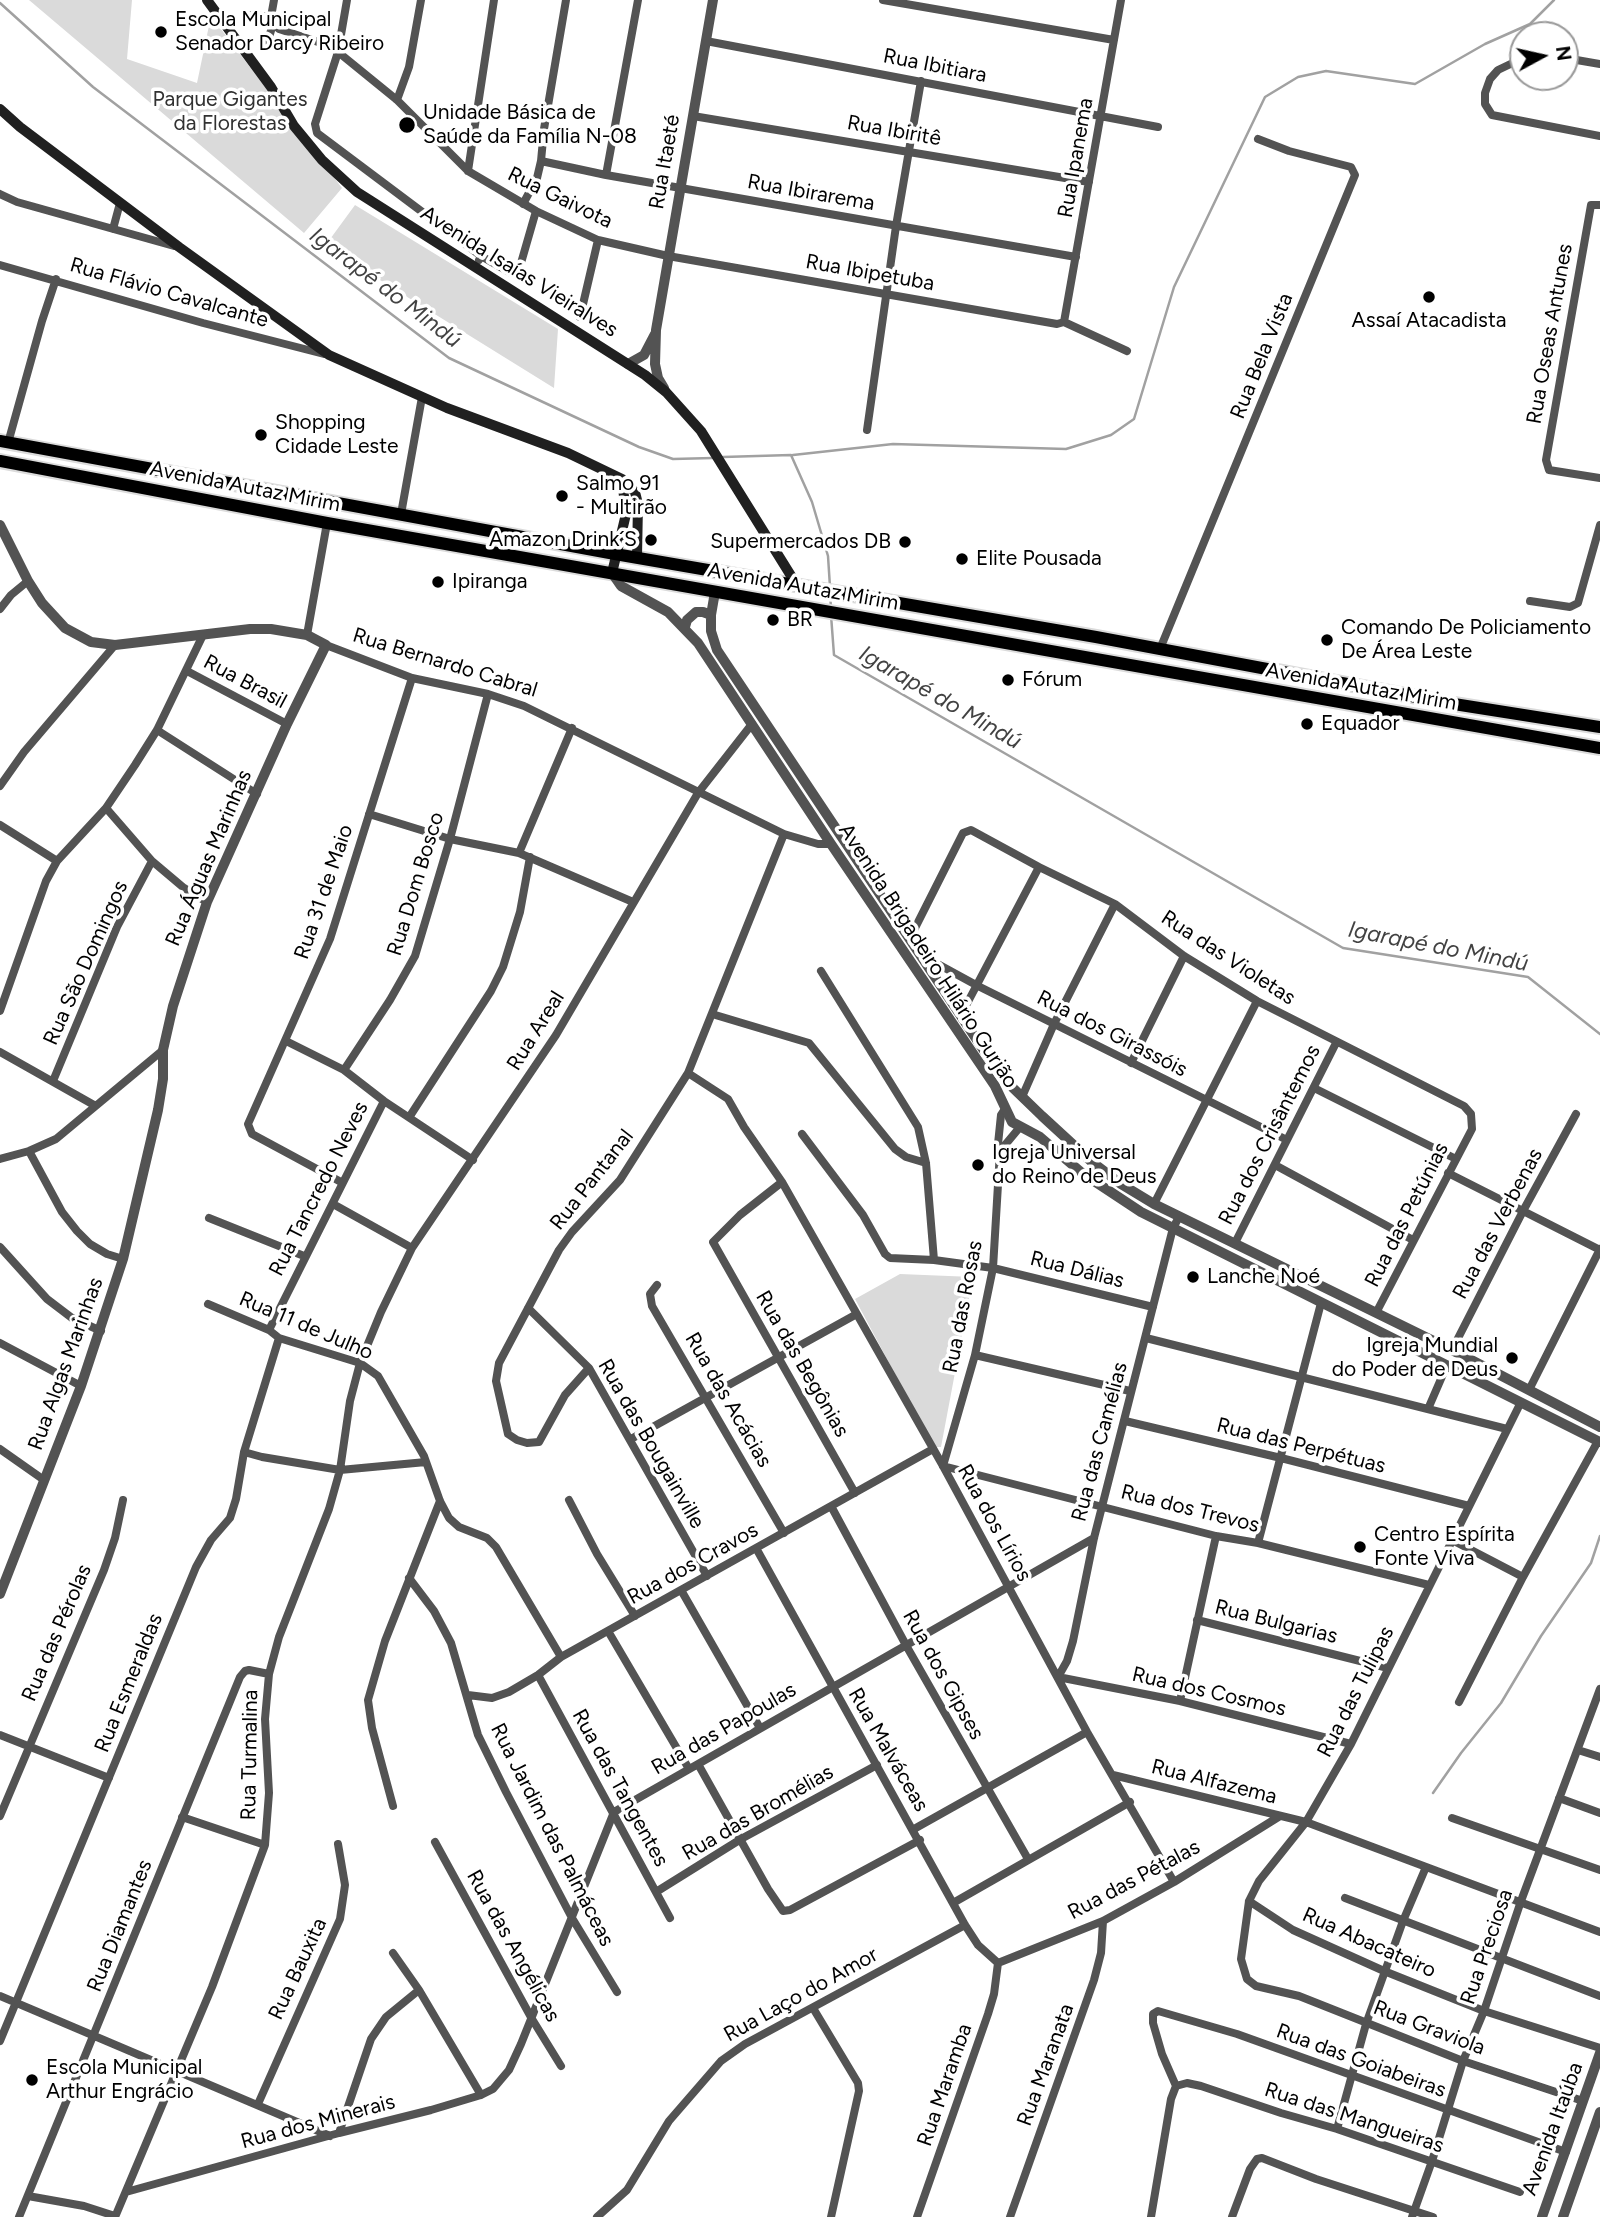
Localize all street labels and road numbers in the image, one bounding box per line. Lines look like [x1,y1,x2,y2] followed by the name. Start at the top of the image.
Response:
[881,44,989,88] street label: Rua Ibitiara
[1053,96,1099,220] street label: Rua Ipanema
[845,110,943,152] street label: Rua Ibiritê
[644,113,686,211] street label: Rua Itaeté
[503,162,617,234] street label: Rua Gaivota
[745,169,877,217] street label: Rua Ibirarema
[416,201,622,343] street label: Avenida Isaías Vieiralves
[1522,242,1578,426] street label: Rua Oseas Antunes
[804,249,936,297] street label: Rua Ibipetuba
[67,253,271,333] street label: Rua Flávio Cavalcante
[1225,289,1299,423] street label: Rua Bela Vista
[148,456,342,518] street label: Avenida Autaz Mirim
[706,558,900,616] street label: Avenida Autaz Mirim
[350,623,540,703] street label: Rua Bernardo Cabral
[199,650,291,714] street label: Rua Brasil
[1264,658,1458,716] street label: Avenida Autaz Mirim
[160,766,258,950] street label: Rua Águas Marinhas
[382,809,450,959] street label: Rua Dom Bosco
[833,819,1023,1093] street label: Avenida Brigadeiro Hilário Gurjão
[289,821,359,963] street label: Rua 31 de Maio
[38,877,134,1049] street label: Rua São Domingos
[1156,905,1300,1011] street label: Rua das Violetas
[1033,985,1191,1083] street label: Rua dos Girassóis
[502,987,570,1075] street label: Rua Areal
[1214,1041,1326,1229] street label: Rua dos Crisântemos
[264,1098,374,1280] street label: Rua Tancredo Neves
[545,1125,639,1235] street label: Rua Pantanal
[1360,1138,1454,1292] street label: Rua das Petúnias
[1448,1144,1548,1304] street label: Rua das Verbenas
[938,1239,988,1375] street label: Rua das Rosas
[1027,1246,1127,1294] street label: Rua Dálias
[23,1274,109,1454] street label: Rua Algas Marinhas
[235,1286,377,1366] street label: Rua 11 de Julho
[750,1286,854,1442] street label: Rua das Begônias
[679,1328,777,1472] street label: Rua das Acácias
[592,1355,710,1533] street label: Rua das Bougainville
[1067,1360,1133,1524] street label: Rua das Camélias
[1214,1413,1388,1479] street label: Rua das Perpétuas
[951,1460,1037,1586] street label: Rua dos Lírios
[1118,1480,1262,1538] street label: Rua dos Trevos
[623,1518,763,1610] street label: Rua dos Cravos
[17,1561,97,1705] street label: Rua das Pérolas
[1212,1595,1340,1649] street label: Rua Bulgarias
[897,1606,989,1744] street label: Rua dos Gipses
[90,1610,168,1756] street label: Rua Esmeraldas
[1312,1622,1400,1762] street label: Rua das Tulipas
[1130,1662,1288,1722] street label: Rua dos Cosmos
[647,1677,801,1781] street label: Rua das Papoulas
[842,1684,934,1816] street label: Rua Malváceas
[236,1689,264,1821] street label: Rua Turmalina
[566,1705,674,1871] street label: Rua das Tangentes
[485,1719,619,1951] street label: Rua Jardim das Palmáceas
[1149,1754,1279,1810] street label: Rua Alfazema
[678,1760,838,1866] street label: Rua das Bromélias
[1064,1835,1204,1925] street label: Rua das Pétalas
[82,1856,158,1996] street label: Rua Diamantes
[461,1866,565,2026] street label: Rua das Angélicas
[1456,1886,1518,2008] street label: Rua Preciosa
[1298,1902,1440,1984] street label: Rua Abacateiro
[263,1914,333,2024] street label: Rua Bauxita
[720,1942,882,2048] street label: Rua Laço do Amor
[1370,1995,1488,2061] street label: Rua Graviola
[1012,2001,1080,2129] street label: Rua Maranata
[1273,2019,1449,2103] street label: Rua das Goiabeiras
[912,2020,978,2150] street label: Rua Maramba
[1517,2059,1589,2199] street label: Avenida Itaúba
[1261,2077,1447,2159] street label: Rua das Mangueiras
[238,2089,398,2155] street label: Rua dos Minerais

